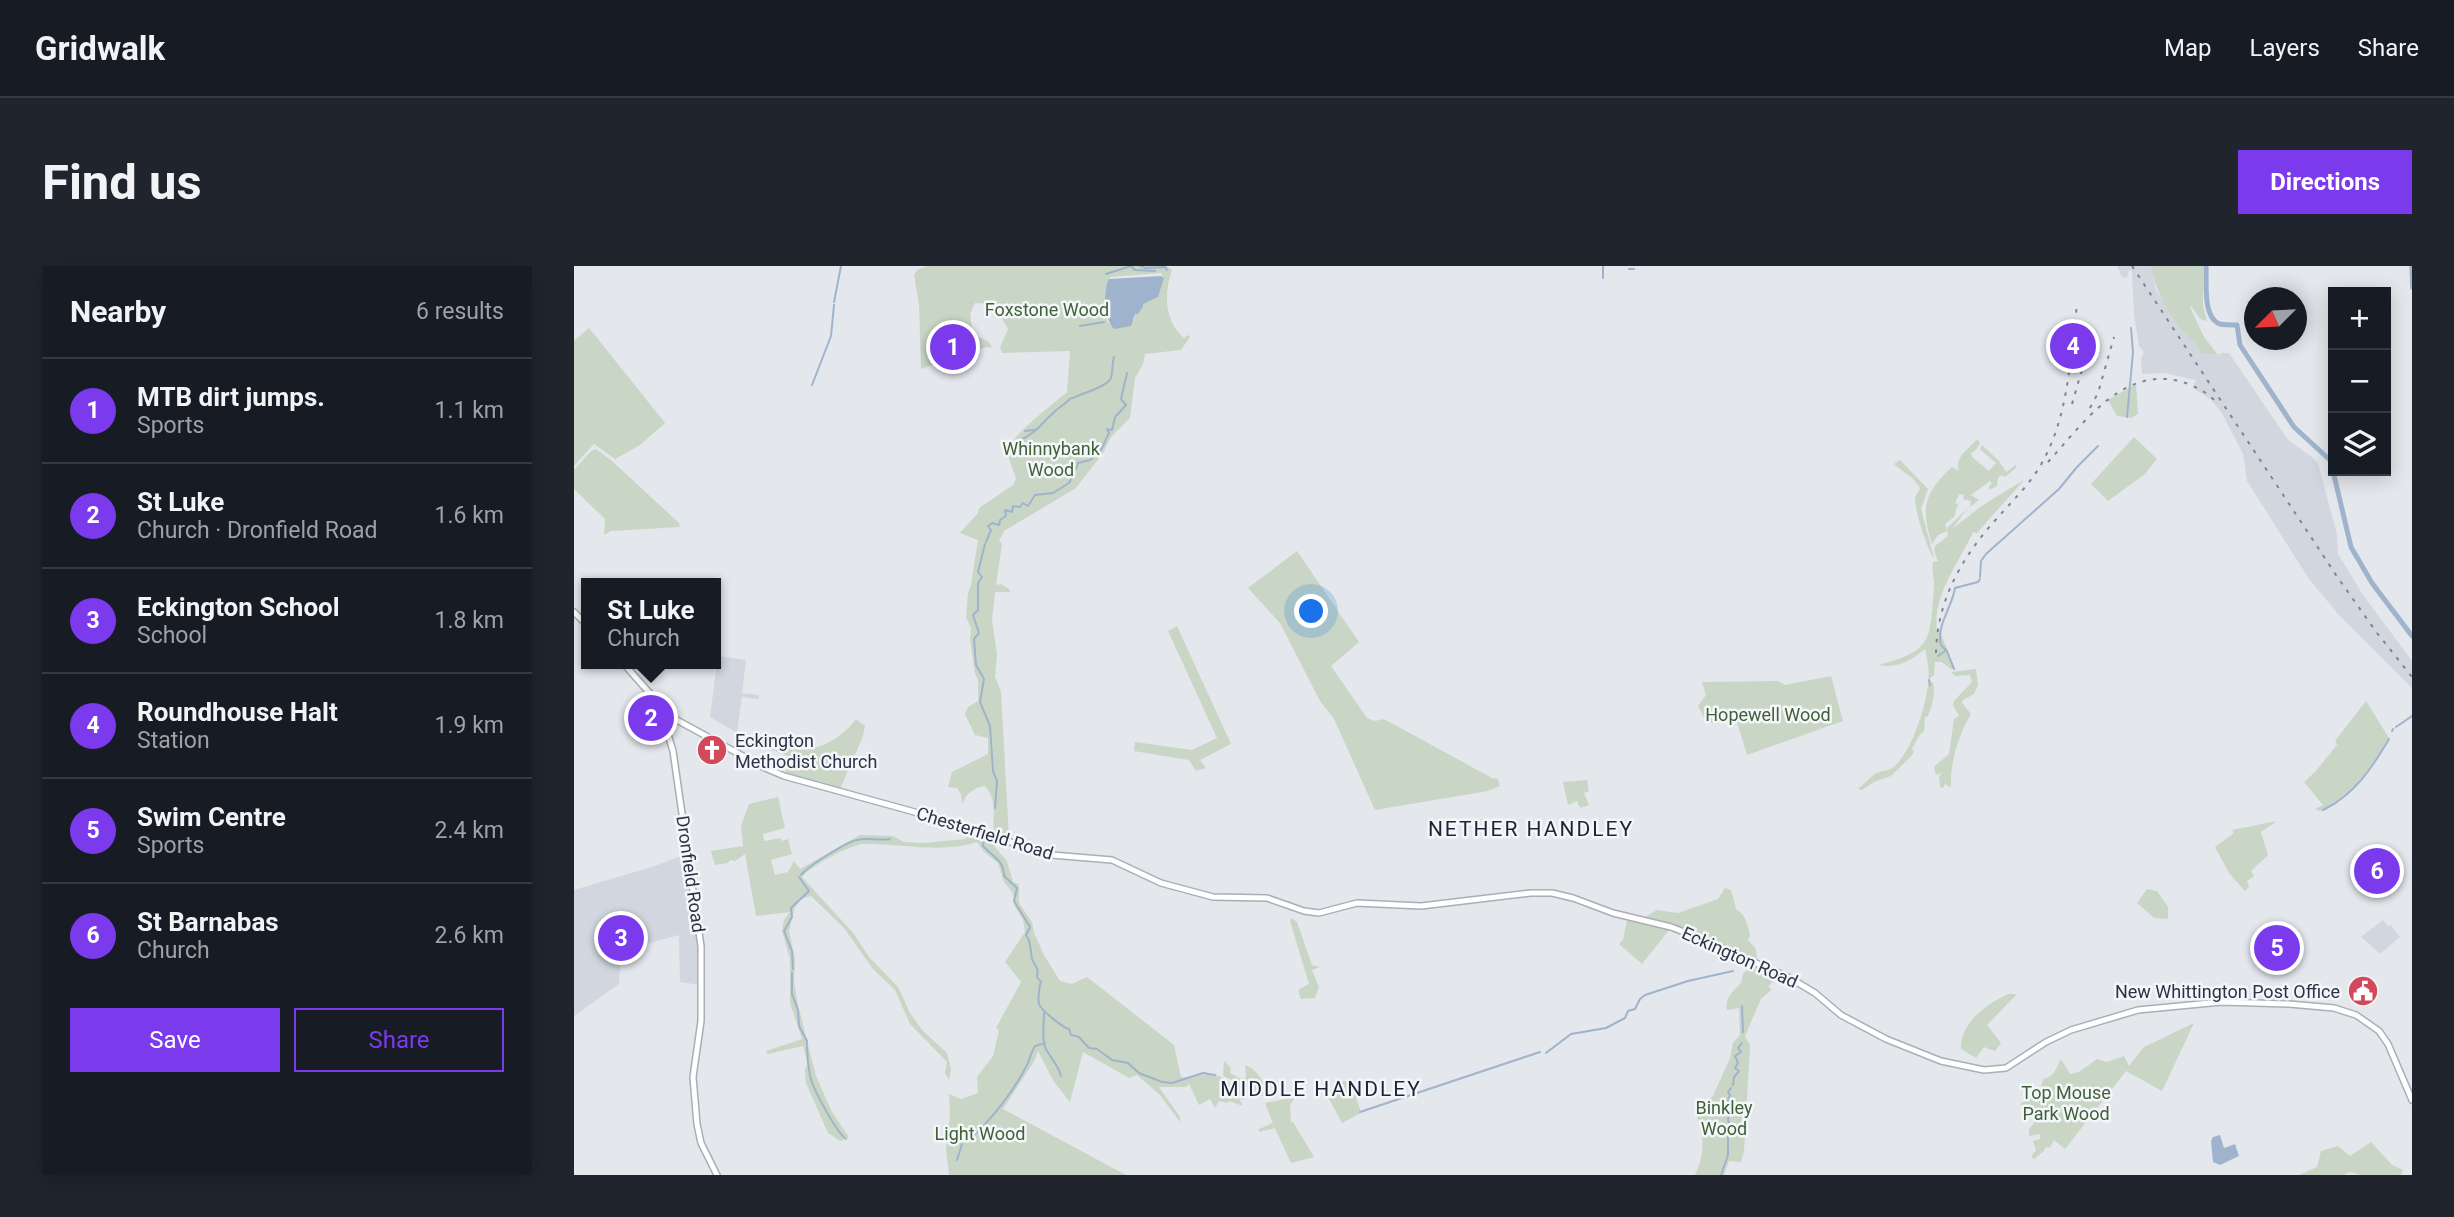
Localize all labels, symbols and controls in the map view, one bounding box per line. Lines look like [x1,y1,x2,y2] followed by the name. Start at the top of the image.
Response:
[35,29,165,68] text: Gridwalk
[2164,34,2212,62] text: Map
[2250,34,2320,62] text: Layers
[2358,34,2419,62] text: Share
[2238,150,2412,214] button: Directions
[42,154,202,211] text: Find us
[2244,287,2307,350] north arrow
[2328,287,2391,476] map controls
[2328,287,2391,350] button: +
[70,294,166,329] text: Nearby
[416,298,504,325] text: 6 results
[985,299,1109,320] park label: Foxstone Wood
[2050,320,2096,372] pin: 4
[930,321,976,373] pin: 1
[2328,350,2391,413] button: −
[137,382,325,412] text: MTB dirt jumps.
[86,397,100,424] text: 1
[435,397,504,424] text: 1.1 km
[137,412,204,439] text: Sports
[2328,413,2391,476] button: layers
[1002,438,1101,480] park label: Whinnybank Wood
[137,487,224,517] text: St Luke
[86,502,100,529] text: 2
[435,502,504,529] text: 1.6 km
[137,517,378,544] text: Church · Dronfield Road
[581,578,721,669] popup
[137,592,340,622] text: Eckington School
[1294,594,1328,628] your location
[607,595,695,625] text: St Luke
[86,607,100,634] text: 3
[435,607,504,634] text: 1.8 km
[137,622,207,649] text: School
[607,625,680,652] text: Church
[628,692,674,744] pin: 2
[137,697,338,727] text: Roundhouse Halt
[1705,704,1831,725] park label: Hopewell Wood
[86,712,100,739] text: 4
[435,712,504,739] text: 1.9 km
[137,727,210,754] text: Station
[735,730,877,772] place label: Eckington Methodist Church
[695,733,729,767] church icon: Eckington Methodist Church
[137,802,286,832] text: Swim Centre
[914,802,1056,864] street label: Chesterfield Road
[672,814,710,934] street label: Dronfield Road
[86,817,100,844] text: 5
[435,817,504,844] text: 2.4 km
[1428,817,1634,841] district label: NETHER HANDLEY
[137,832,204,859] text: Sports
[2354,845,2400,897] pin: 6
[137,907,279,937] text: St Barnabas
[598,912,644,964] pin: 3
[86,922,100,949] text: 6
[435,922,504,949] text: 2.6 km
[1679,922,1801,992] street label: Eckington Road
[2254,922,2300,974] pin: 5
[137,937,210,964] text: Church
[2346,974,2380,1008] public building icon: New Whittington Post Office
[2115,981,2340,1002] place label: New Whittington Post Office
[70,1008,280,1072] button: Save
[294,1008,504,1072] button: Share
[1220,1077,1422,1101] district label: MIDDLE HANDLEY
[2021,1082,2111,1124] park label: Top Mouse Park Wood
[1696,1097,1753,1139] park label: Binkley Wood
[935,1123,1025,1144] park label: Light Wood

